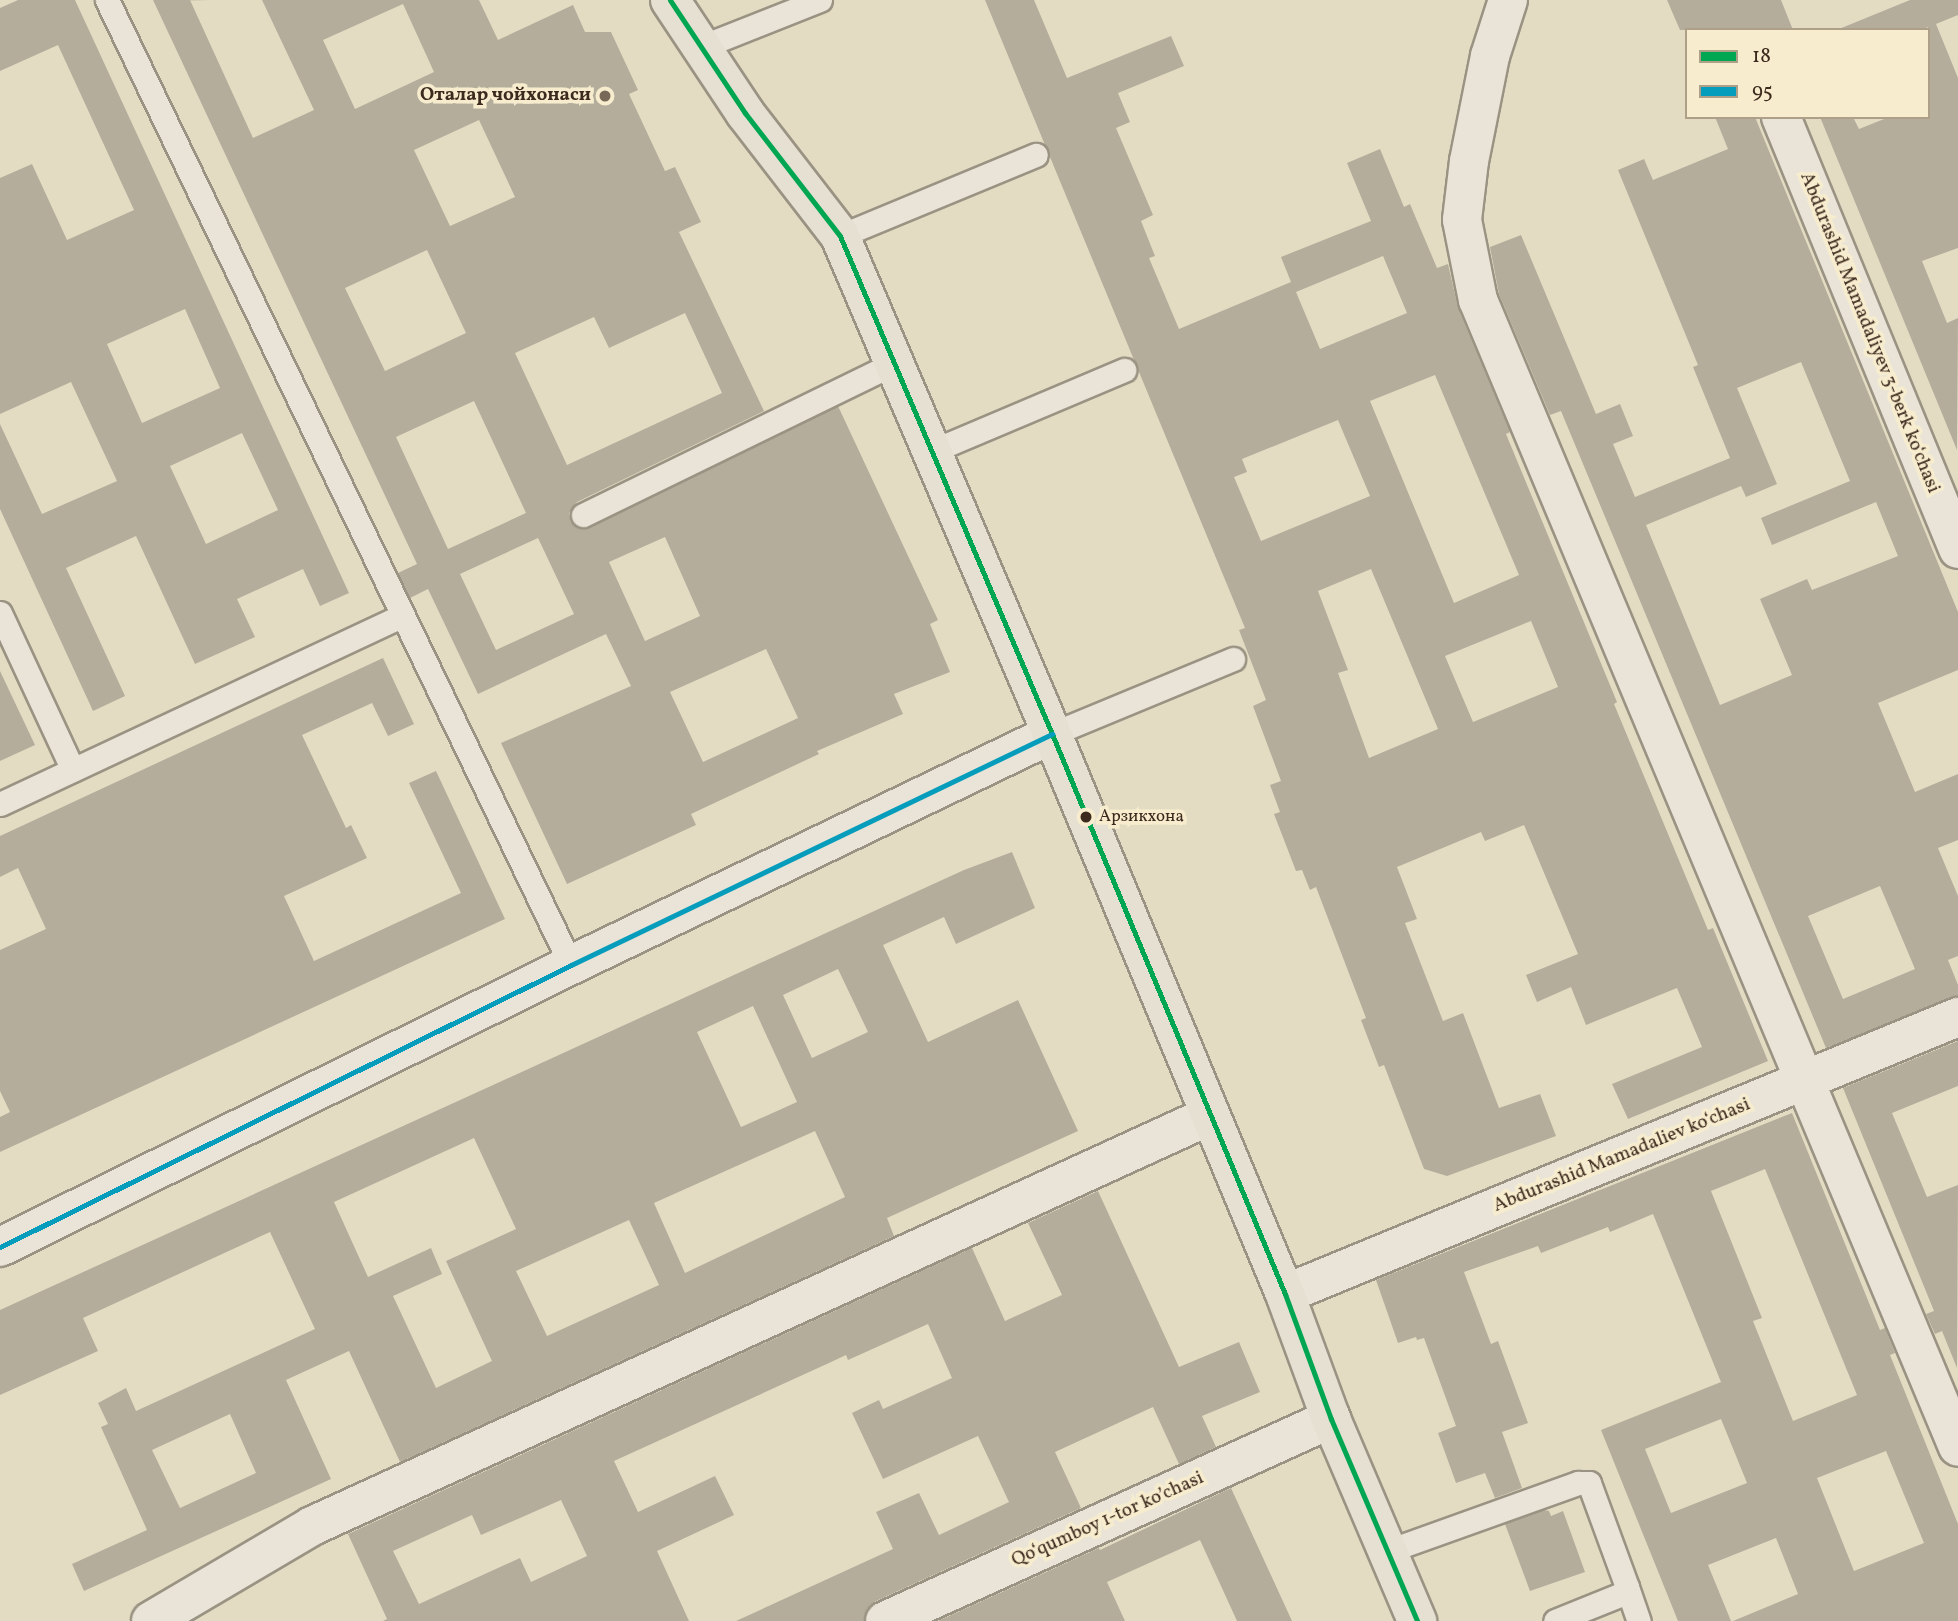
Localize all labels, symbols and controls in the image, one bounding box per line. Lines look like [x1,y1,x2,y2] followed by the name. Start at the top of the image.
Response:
[1685,28,1930,119] legend
[1752,42,1771,71] text: 18
[1752,77,1773,106] text: 95
[420,85,591,107] place label: Оталар чойхонаси
[597,88,613,104] marker: Оталар чойхонаси
[1794,169,1944,497] street label: Abdurashid Mamadaliyev 3-berk koʻchasi
[1099,807,1184,827] place label: Арзикхона
[1079,810,1093,824] marker: Арзикхона
[1490,1094,1754,1218] street label: Abdurashid Mamadaliev koʻchasi
[1008,1467,1208,1573] street label: Qoʻqumboy 1-tor koʼchasi

